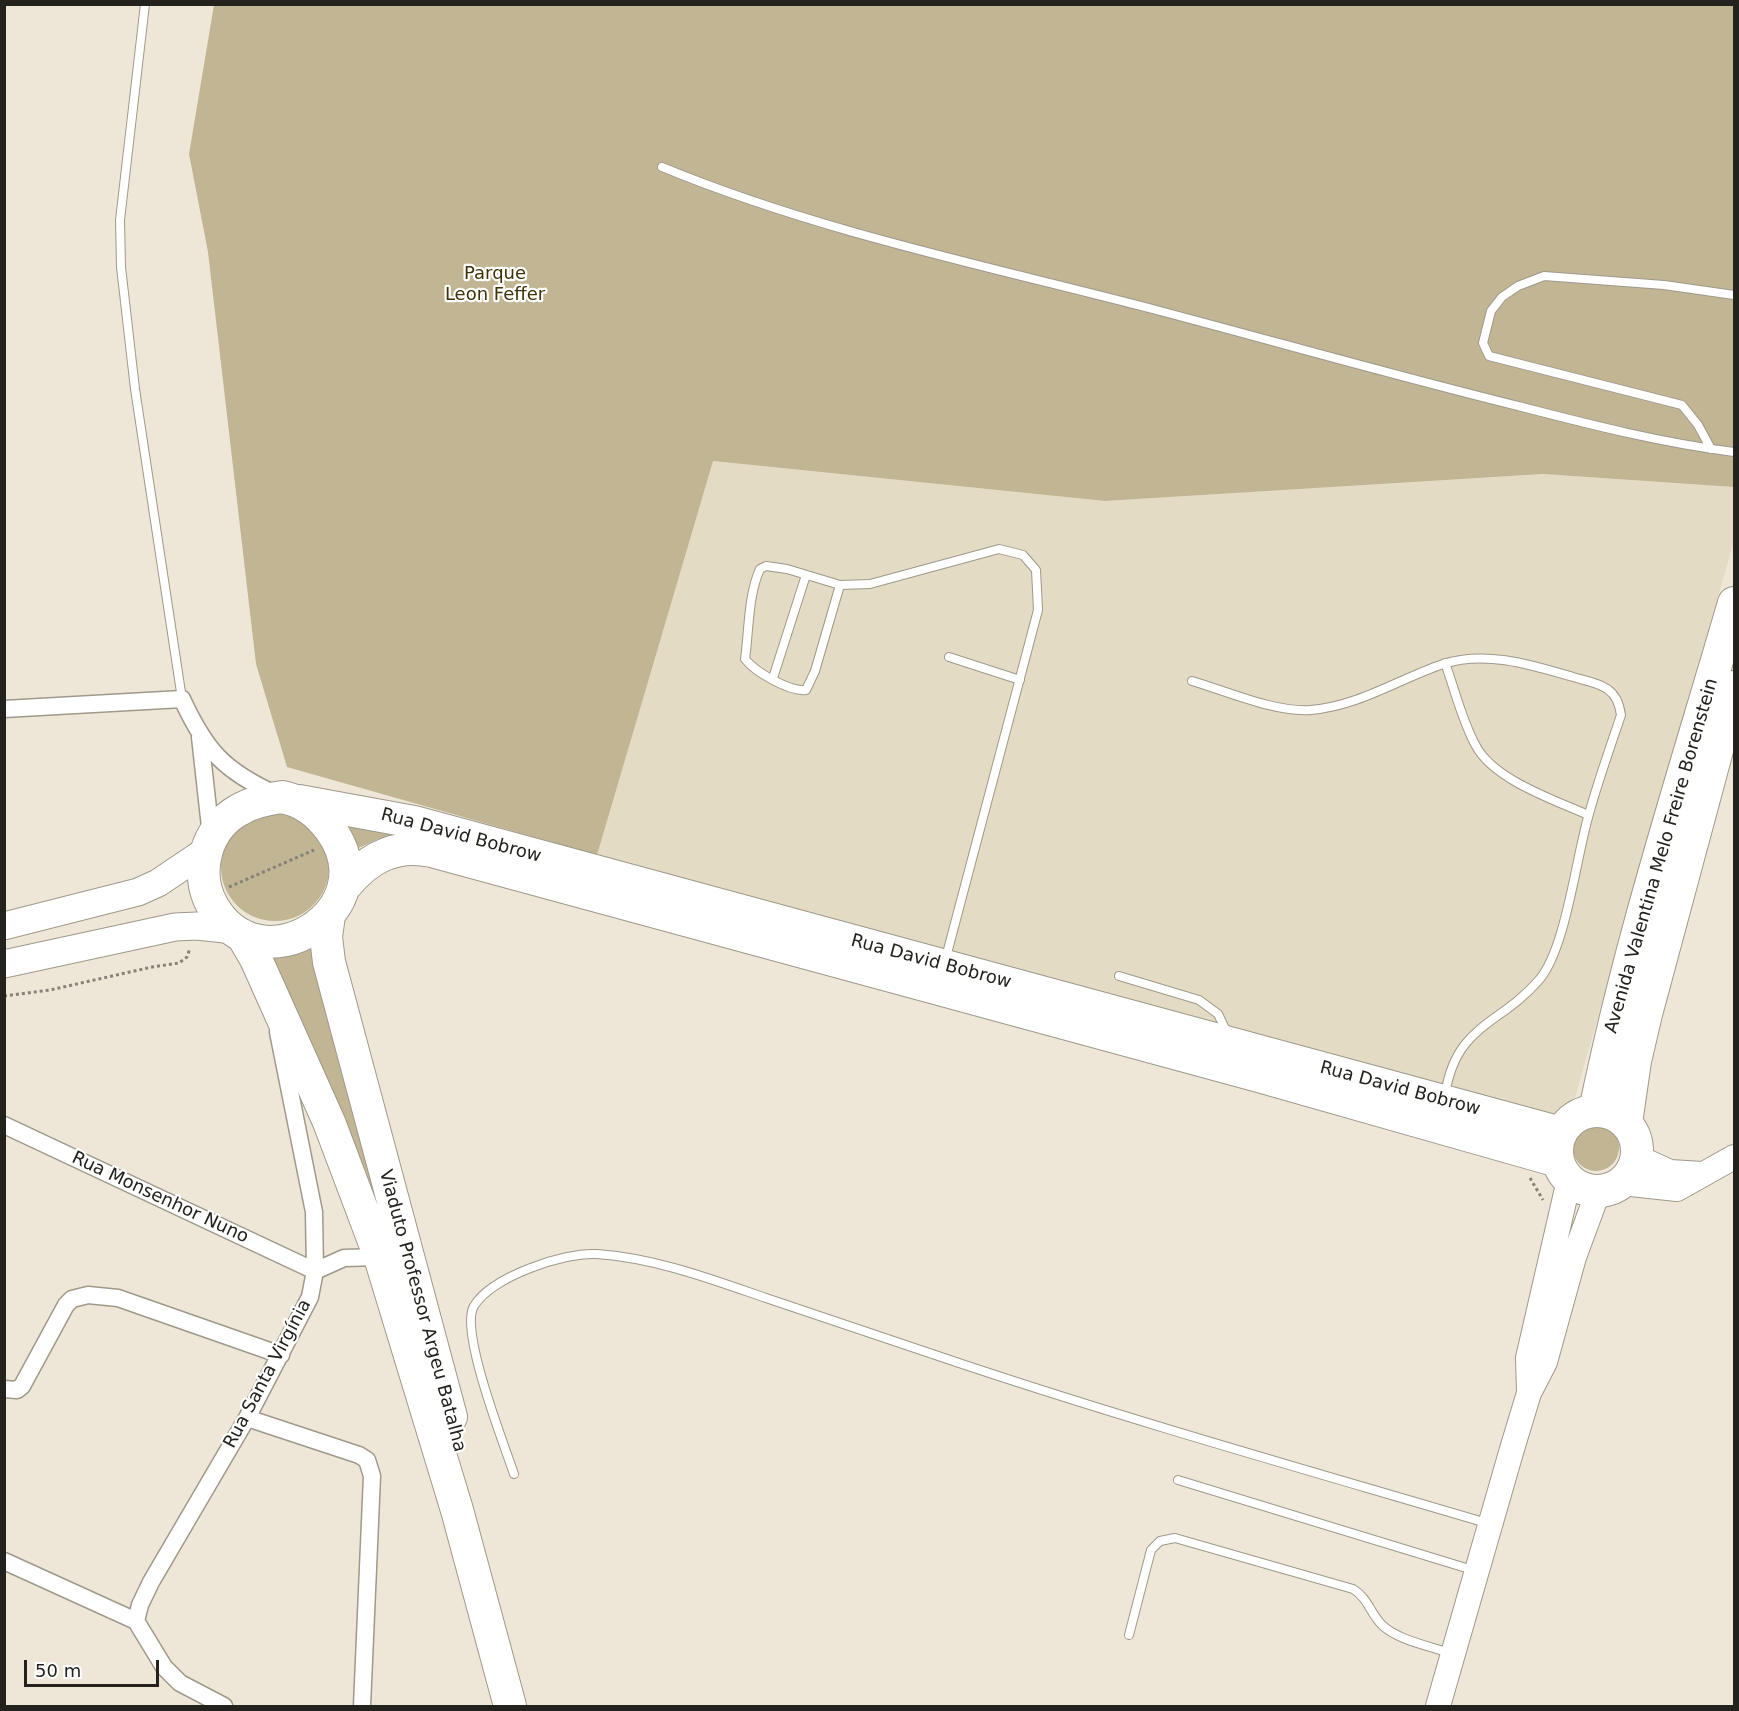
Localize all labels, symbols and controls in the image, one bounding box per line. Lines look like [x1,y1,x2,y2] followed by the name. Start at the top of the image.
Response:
[445,263,545,306] park label: Parque Leon Feffer
[1601,676,1723,1036] street label: Avenida Valentina Melo Freire Borenstein
[378,804,544,868] street label: Rua David Bobrow
[848,930,1014,994] street label: Rua David Bobrow
[1317,1057,1483,1121] street label: Rua David Bobrow
[68,1148,252,1248] street label: Rua Monsenhor Nuno
[374,1167,470,1455] street label: Viaduto Professor Argeu Batalha
[220,1296,316,1452] street label: Rua Santa Virgínia
[27,1648,162,1686] scale bar
[35,1660,81,1681] text: 50 m

